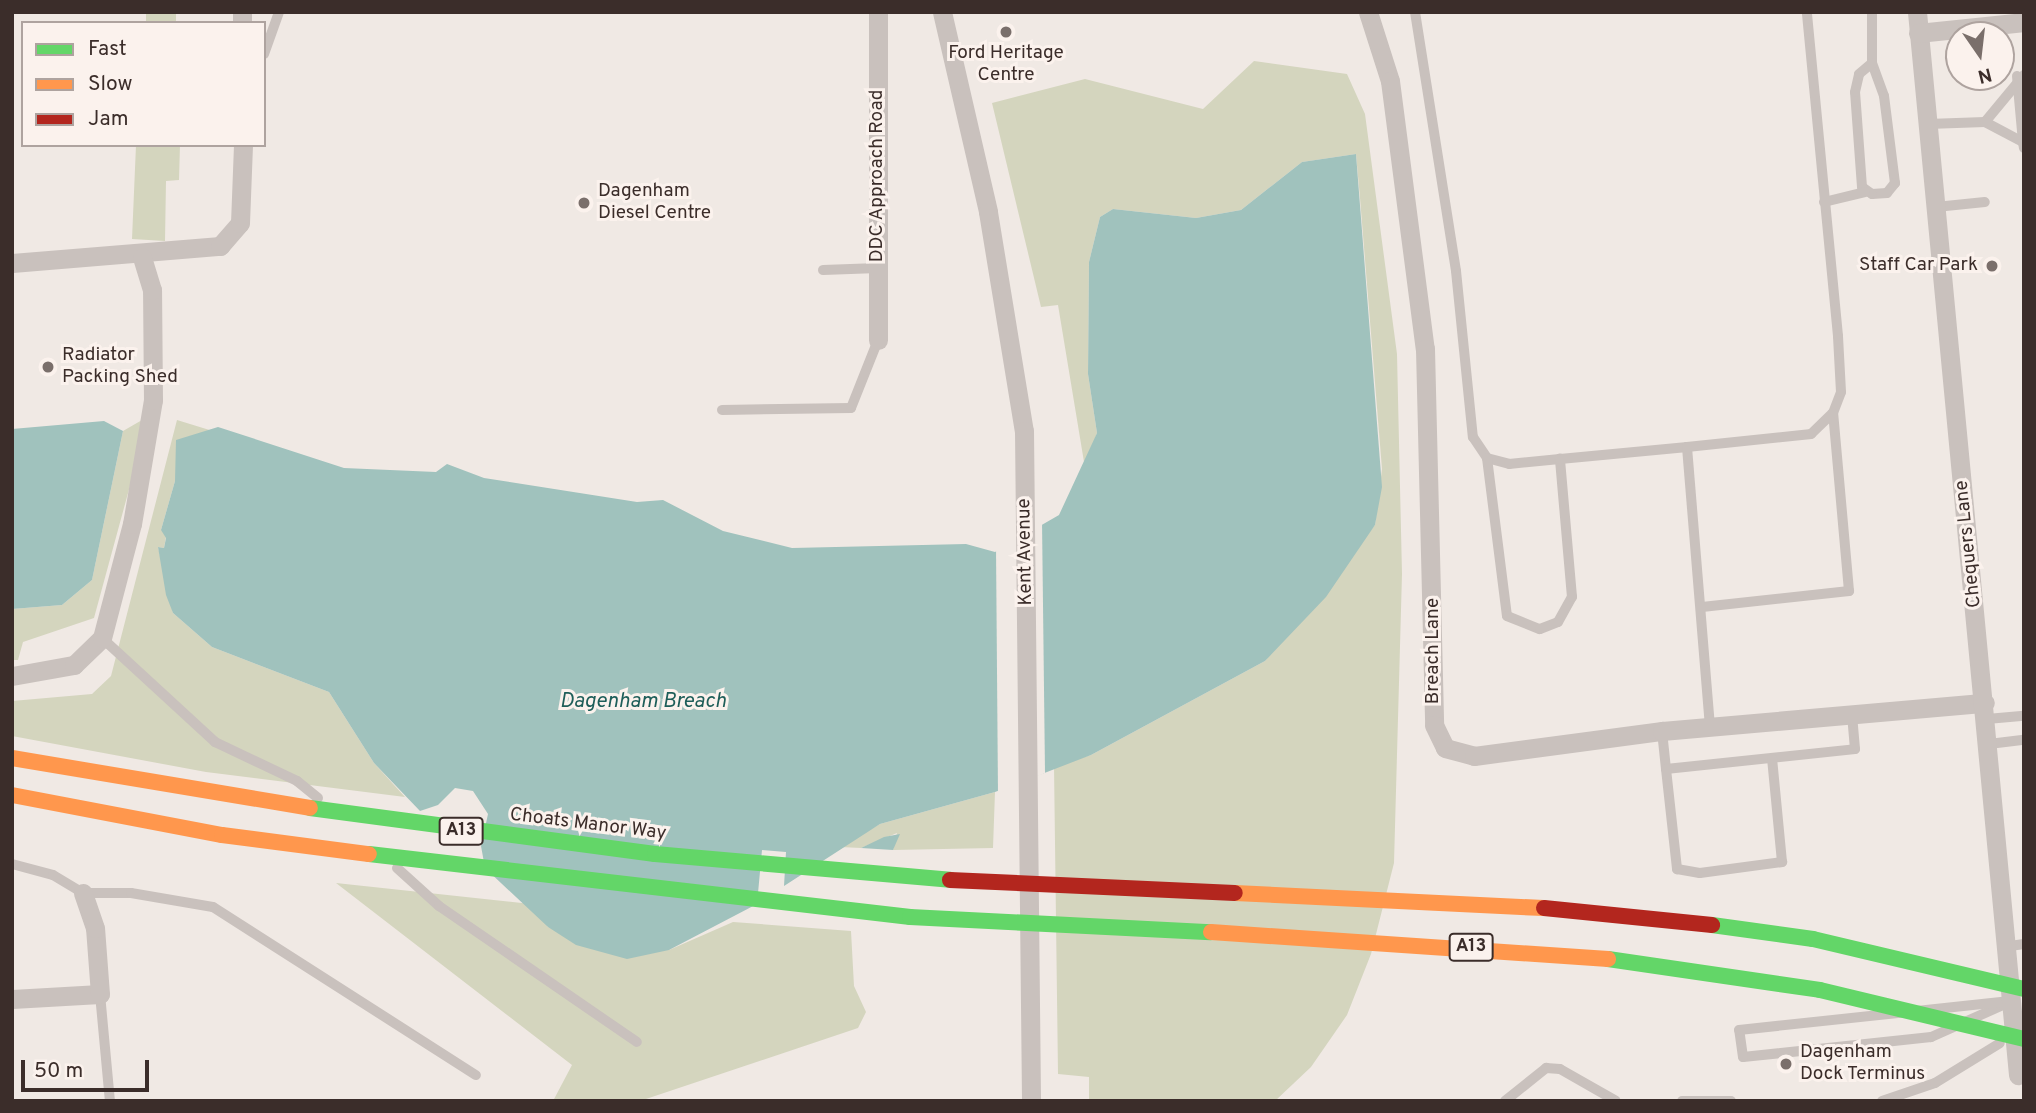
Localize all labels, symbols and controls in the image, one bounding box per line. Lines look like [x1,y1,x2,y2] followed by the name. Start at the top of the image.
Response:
[21,21,266,147] legend
[1945,21,2015,91] north arrow
[998,24,1014,40] marker: Ford Heritage Centre
[88,36,127,63] text: Fast
[948,43,1064,87] place label: Ford Heritage Centre
[1975,61,1994,88] text: N
[88,71,133,98] text: Slow
[867,89,889,263] street label: DDC Approach Road
[88,106,129,133] text: Jam
[598,181,711,225] place label: Dagenham Diesel Centre
[576,195,592,211] marker: Dagenham Diesel Centre
[1859,255,1978,277] place label: Staff Car Park
[1984,258,2000,274] marker: Staff Car Park
[62,345,178,389] place label: Radiator Packing Shed
[40,359,56,375] marker: Radiator Packing Shed
[1951,479,1987,609] street label: Chequers Lane
[1014,498,1038,606] street label: Kent Avenue
[1423,598,1445,704] street label: Breach Lane
[560,689,726,715] water label: Dagenham Breach
[508,804,668,846] street label: Choats Manor Way
[438,816,484,846] road number: A13
[1448,932,1494,962] road number: A13
[1800,1042,1926,1086] place label: Dagenham Dock Terminus
[24,1046,152,1090] scale bar
[1778,1056,1794,1072] marker: Dagenham Dock Terminus
[34,1058,83,1085] text: 50 m

